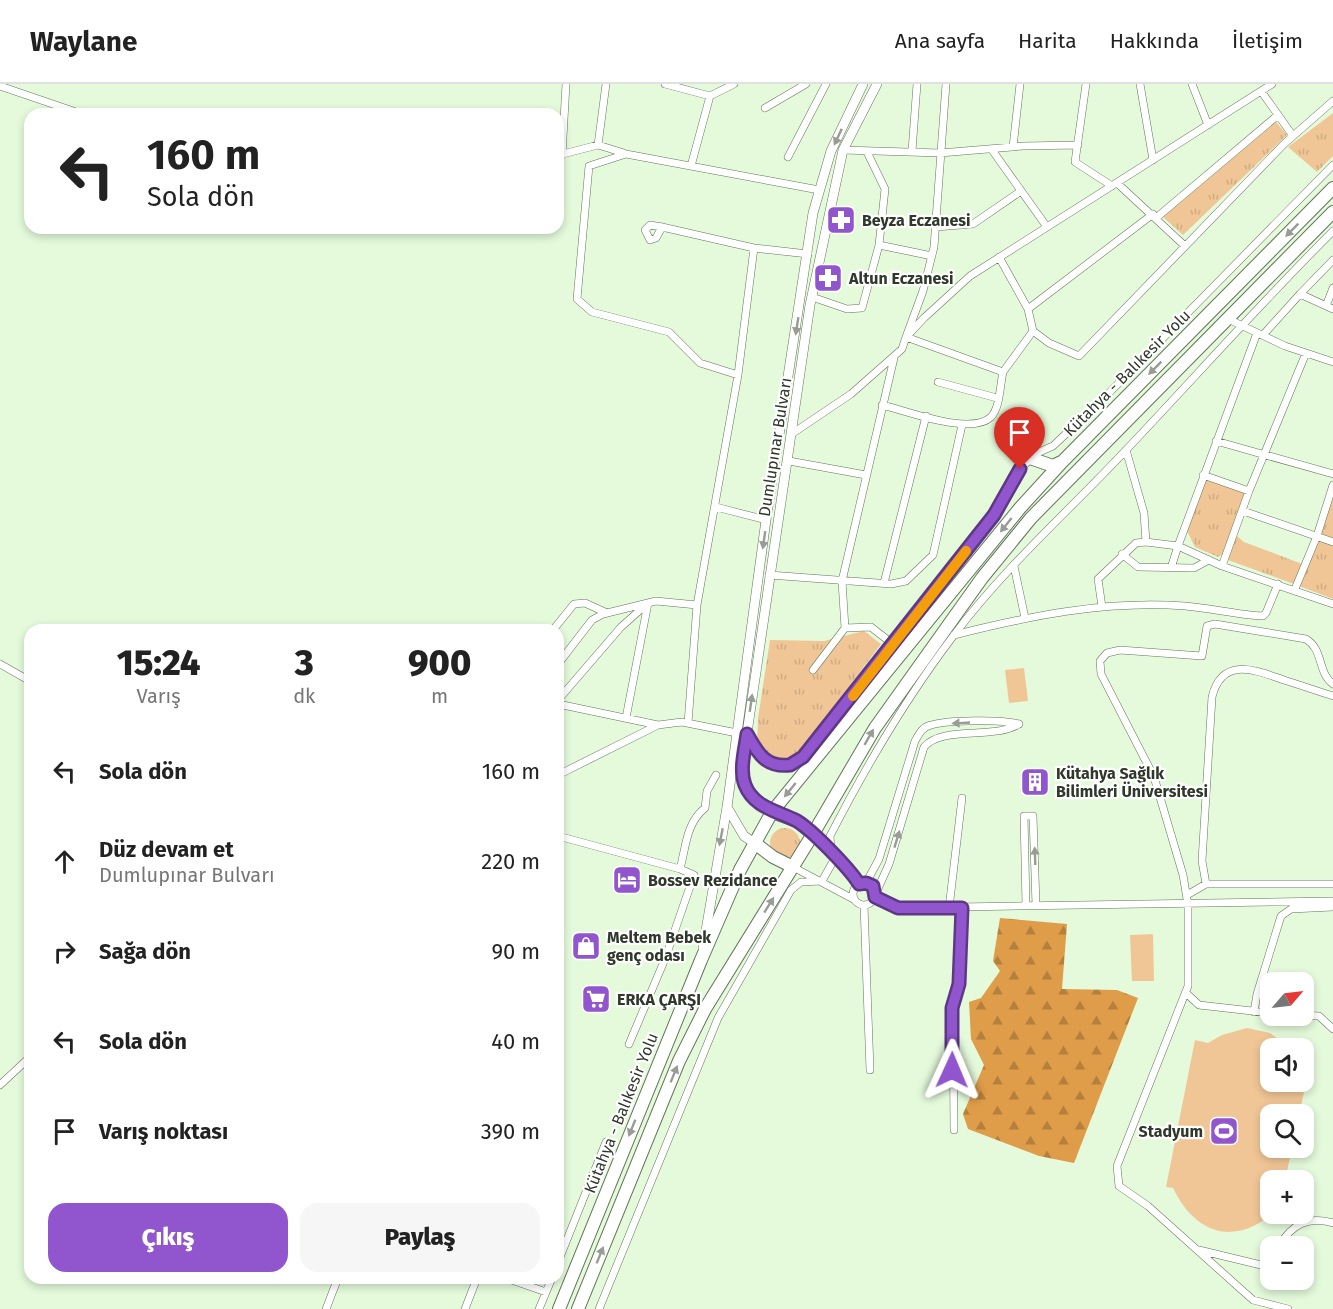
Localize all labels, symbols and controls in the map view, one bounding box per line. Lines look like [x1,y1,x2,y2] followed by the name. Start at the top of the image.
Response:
[30,25,137,58] text: Waylane
[895,28,985,54] text: Ana sayfa
[1018,28,1077,54] text: Harita
[1110,28,1199,54] text: Hakkında
[1232,28,1303,54] text: İletişim
[833,128,842,145] one-way arrow
[147,130,260,180] text: 160 m
[48,132,126,210] icon: left
[147,181,255,213] text: Sola dön
[825,204,857,236] pharmacy icon: Beyza Eczanesi
[862,211,970,230] place label: Beyza Eczanesi
[1285,222,1299,236] one-way arrow
[812,262,844,294] pharmacy icon: Altun Eczanesi
[848,269,953,288] place label: Altun Eczanesi
[1060,306,1194,440] street label: Kütahya - Balıkesir Yolu
[793,317,802,336] one-way arrow
[1148,361,1162,375] one-way arrow
[755,376,795,518] street label: Dumlupınar Bulvarı
[994,407,1045,469] pin
[1003,416,1036,449] icon: arrive
[1000,517,1013,533] one-way arrow
[759,530,768,549] one-way arrow
[117,641,200,685] text: 15:24
[295,641,314,685] text: 3
[408,641,471,685] text: 900
[137,684,181,708] text: Varış
[293,684,315,708] text: dk
[431,684,448,708] text: m
[747,694,756,713] one-way arrow
[952,718,971,727] one-way arrow
[864,729,874,746] one-way arrow
[48,755,81,788] icon: left
[99,758,187,785] text: Sola dön
[482,758,540,785] text: 160 m
[1056,764,1208,801] place label: Kütahya Sağlık Bilimleri Üniversitesi
[1019,766,1051,798] building icon: Kütahya Sağlık Bilimleri Üniversitesi
[784,782,797,797] one-way arrow
[717,827,726,846] one-way arrow
[893,830,902,848] one-way arrow
[99,836,234,863] text: Düz devam et
[48,845,81,878] icon: ahead
[1030,846,1039,865] one-way arrow
[481,848,540,875] text: 220 m
[99,863,275,887] text: Dumlupınar Bulvarı
[611,864,643,896] hotel icon: Bossev Rezidance
[648,871,777,890] place label: Bossev Rezidance
[764,897,775,913] one-way arrow
[607,928,711,966] place label: Meltem Bebek genç odası
[570,930,602,962] shop icon: Meltem Bebek genç odası
[48,935,81,968] icon: right
[99,938,191,965] text: Sağa dön
[491,938,540,965] text: 90 m
[1260,972,1314,1026] north arrow
[1260,972,1314,1290] map controls
[580,983,612,1015] supermarket icon: ERKA ÇARŞI
[617,990,701,1011] place label: ERKA ÇARŞI
[48,1025,81,1058] icon: left
[99,1028,187,1055] text: Sola dön
[491,1028,540,1055] text: 40 m
[580,1030,662,1196] street label: Kütahya - Balıkesir Yolu
[920,1038,984,1102] position arrow
[1260,1038,1314,1092] button: sound
[669,1065,679,1083] one-way arrow
[1260,1104,1314,1158] button: search
[48,1115,81,1148] icon: arrive
[1208,1115,1240,1147] sports icon: Stadyum
[99,1118,228,1145] text: Varış noktası
[481,1118,540,1145] text: 390 m
[627,1120,637,1138] one-way arrow
[1139,1122,1203,1141] place label: Stadyum
[1260,1170,1314,1224] button: +
[48,1203,288,1272] button: Çıkış
[300,1203,540,1272] button: Paylaş
[1260,1236,1314,1290] button: −
[596,1246,605,1264] one-way arrow

